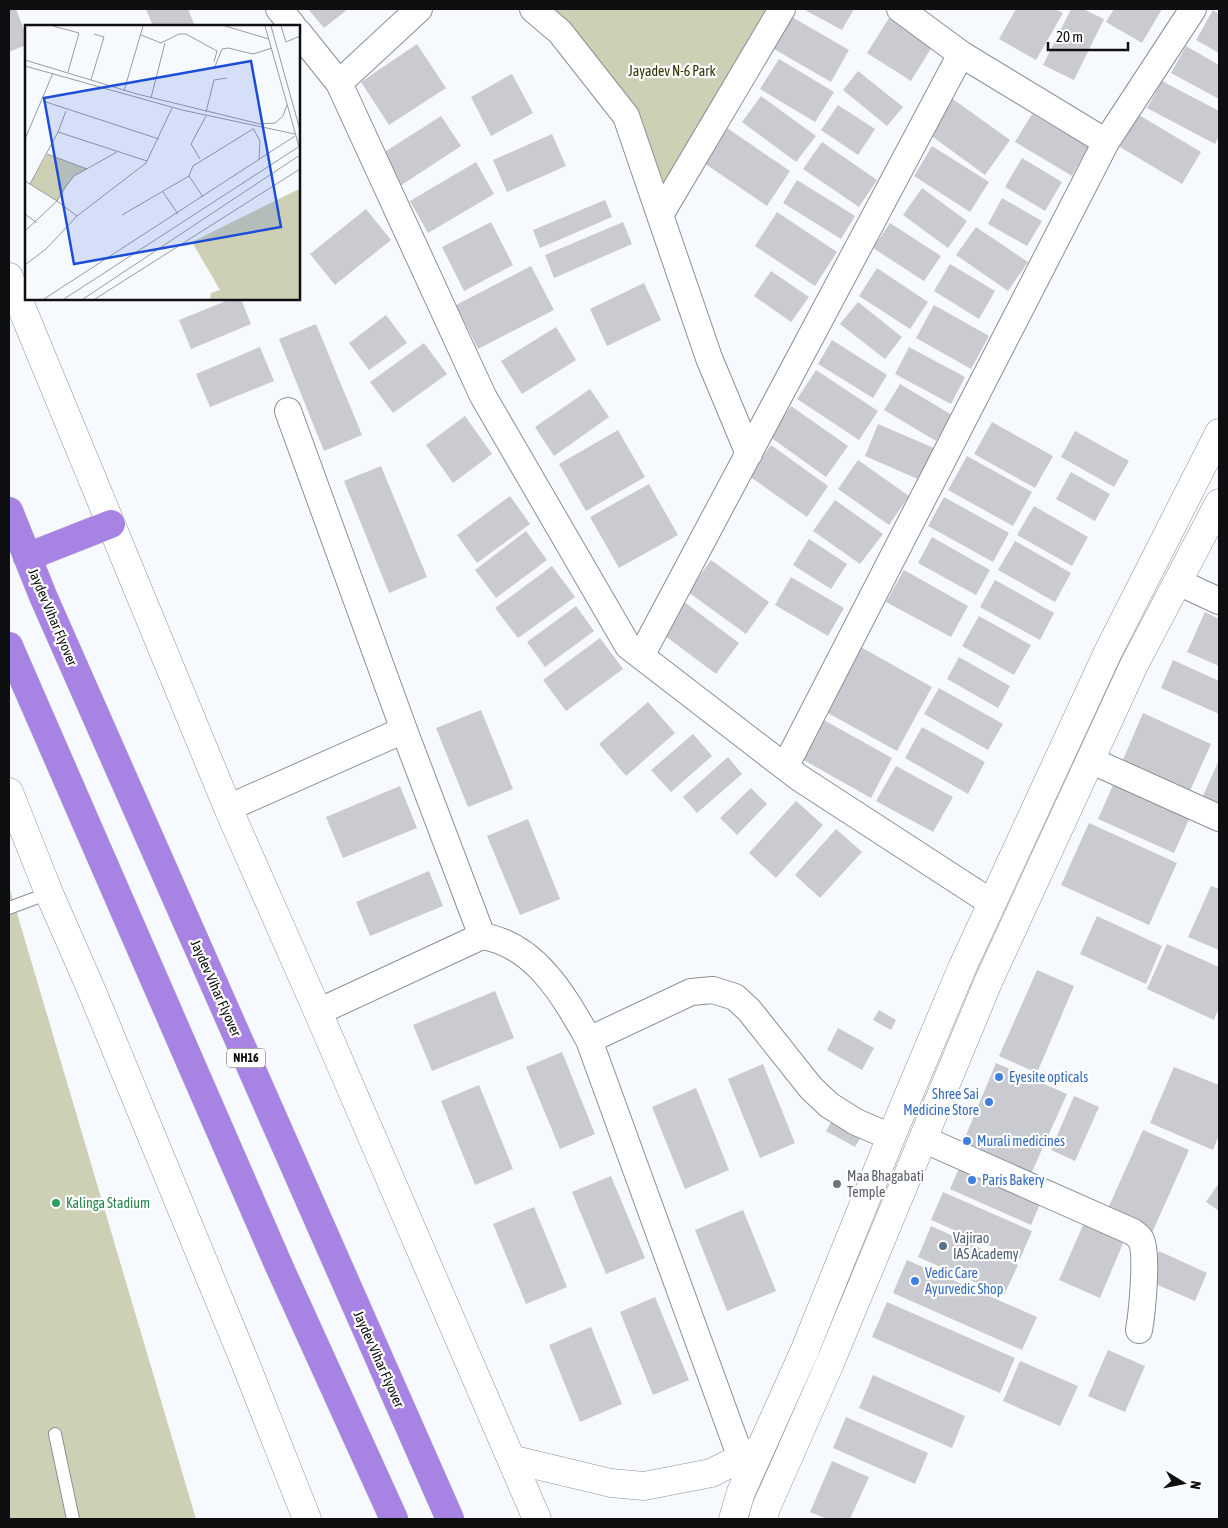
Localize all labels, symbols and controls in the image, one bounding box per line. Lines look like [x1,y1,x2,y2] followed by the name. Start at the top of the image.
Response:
[1048,20,1128,52] scale bar
[25,25,300,300] inset map
[1056,28,1083,45] text: 20 m
[628,63,716,79] park label: Jayadev N-6 Park
[25,566,81,669] street label: Jaydev Vihar Flyover
[188,937,245,1040] street label: Jaydev Vihar Flyover
[227,1048,265,1068] road number: NH16
[1009,1069,1088,1085] place label: Eyesite opticals
[993,1071,1005,1083] marker: Eyesite opticals
[903,1086,979,1118] place label: Shree Sai Medicine Store
[983,1096,995,1108] marker: Shree Sai Medicine Store
[977,1133,1065,1149] place label: Murali medicines
[961,1135,973,1147] marker: Murali medicines
[847,1168,924,1200] place label: Maa Bhagabati Temple
[982,1172,1045,1188] place label: Paris Bakery
[966,1174,978,1186] marker: Paris Bakery
[831,1178,843,1190] marker: Maa Bhagabati Temple
[66,1195,150,1211] place label: Kalinga Stadium
[50,1197,62,1209] marker: Kalinga Stadium
[953,1230,1019,1262] place label: Vajirao IAS Academy
[937,1240,949,1252] marker: Vajirao IAS Academy
[925,1265,1004,1297] place label: Vedic Care Ayurvedic Shop
[909,1275,921,1287] marker: Vedic Care Ayurvedic Shop
[351,1308,408,1411] street label: Jaydev Vihar Flyover
[1158,1458,1208,1508] north arrow
[1187,1480,1204,1491] text: N

